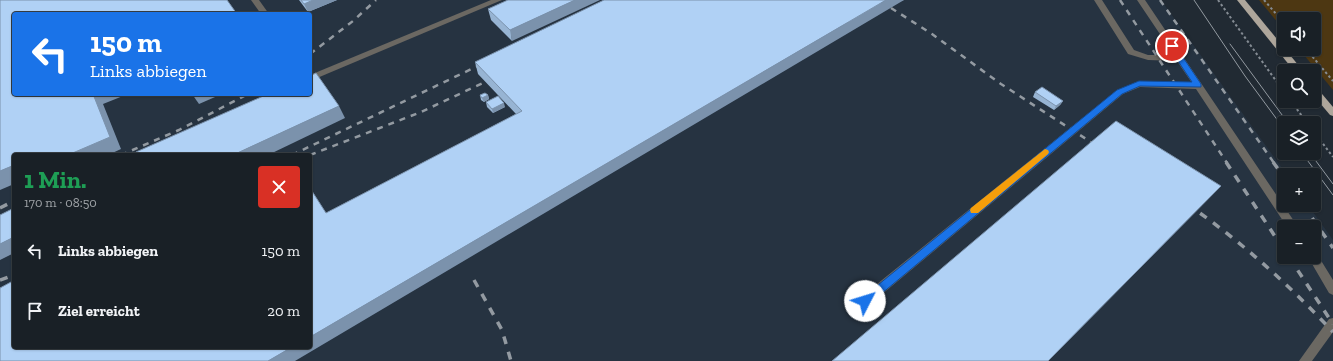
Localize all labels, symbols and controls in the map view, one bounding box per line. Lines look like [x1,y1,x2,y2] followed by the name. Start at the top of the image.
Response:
[1277,12,1321,264] map controls
[1277,12,1321,56] button: sound
[90,26,162,59] text: 150 m
[24,28,76,80] icon: left
[1155,29,1189,63] pin
[1161,35,1183,57] icon: arrive
[90,60,207,82] text: Links abbiegen
[1277,64,1321,108] button: search
[1277,116,1321,160] button: layers
[24,165,87,194] text: 1 Min.
[258,166,300,208] button: close
[1277,168,1321,212] button: +
[24,195,97,210] text: 170 m · 08:50
[1277,220,1321,264] button: −
[24,240,46,262] icon: left
[58,242,158,260] text: Links abbiegen
[262,242,300,260] text: 150 m
[844,280,886,322] position arrow
[24,300,46,322] icon: arrive
[58,302,140,320] text: Ziel erreicht
[267,302,300,320] text: 20 m

